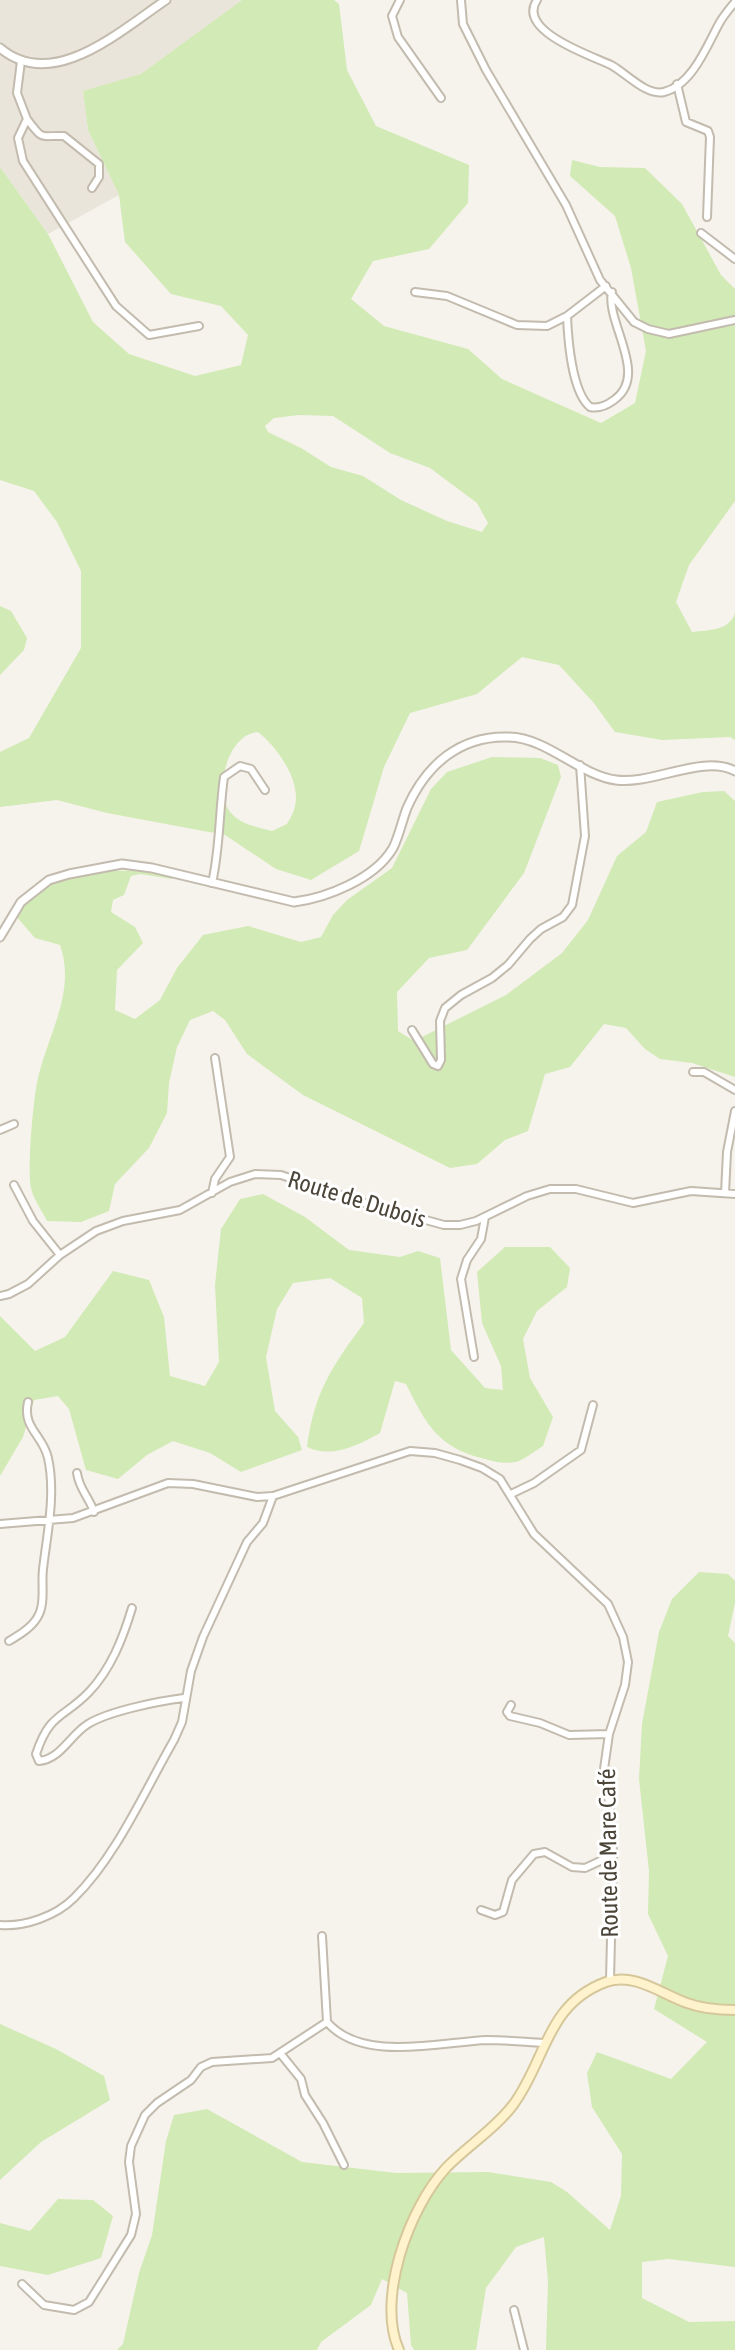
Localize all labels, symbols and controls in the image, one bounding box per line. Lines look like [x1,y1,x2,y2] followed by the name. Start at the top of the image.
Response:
[285,1165,429,1233] street label: Route de Dubois
[593,1768,623,1938] street label: Route de Mare Café

